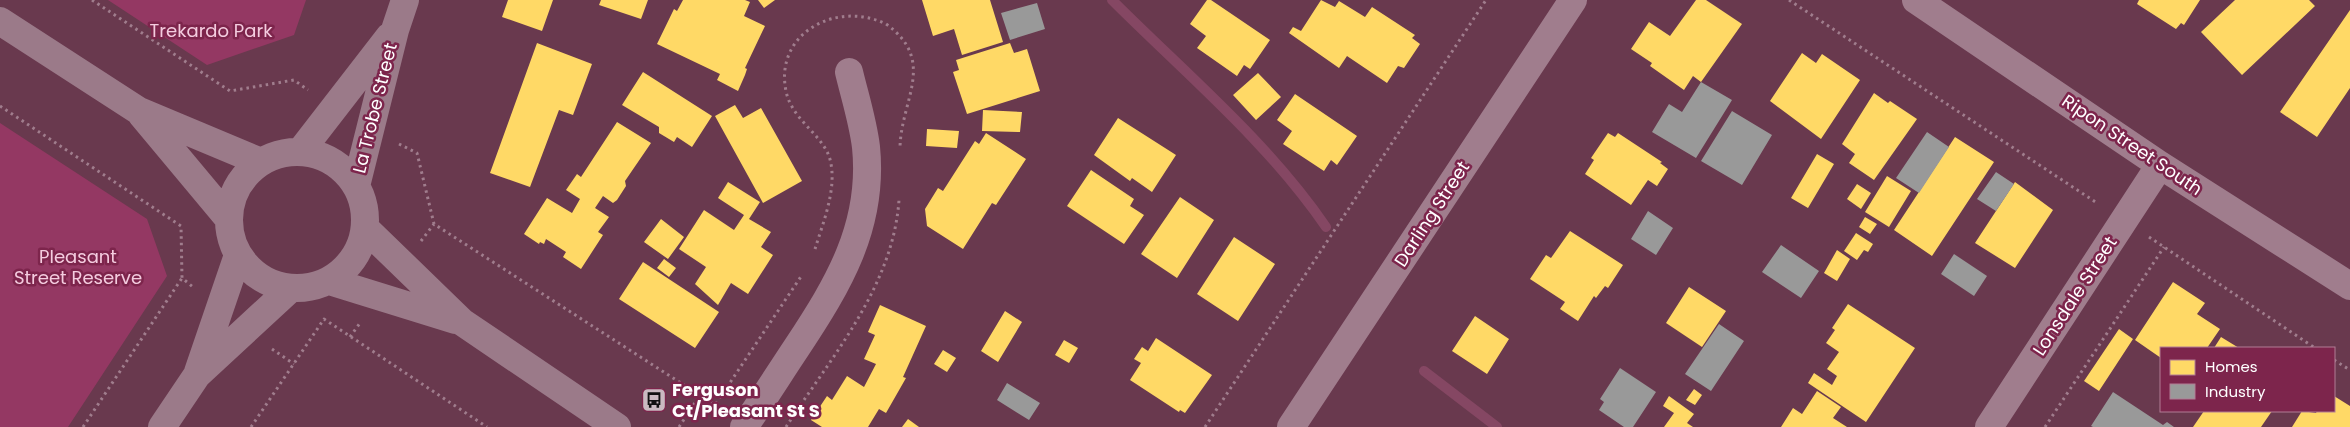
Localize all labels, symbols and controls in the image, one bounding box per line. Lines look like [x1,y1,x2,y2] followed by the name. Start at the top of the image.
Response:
[150,18,273,43] park label: Trekardo Park
[346,40,403,176] street label: La Trobe Street
[2057,88,2207,201] street label: Ripon Street South
[1388,156,1475,272] street label: Darling Street
[2027,231,2123,360] street label: Lonsdale Street
[14,244,142,290] park label: Pleasant Street Reserve
[2160,347,2335,412] legend
[2205,356,2258,377] text: Homes
[672,377,820,423] place label: Ferguson Ct/Pleasant St S
[2205,381,2266,402] text: Industry
[641,387,667,413] bus stop icon: Ferguson Ct/Pleasant St S

